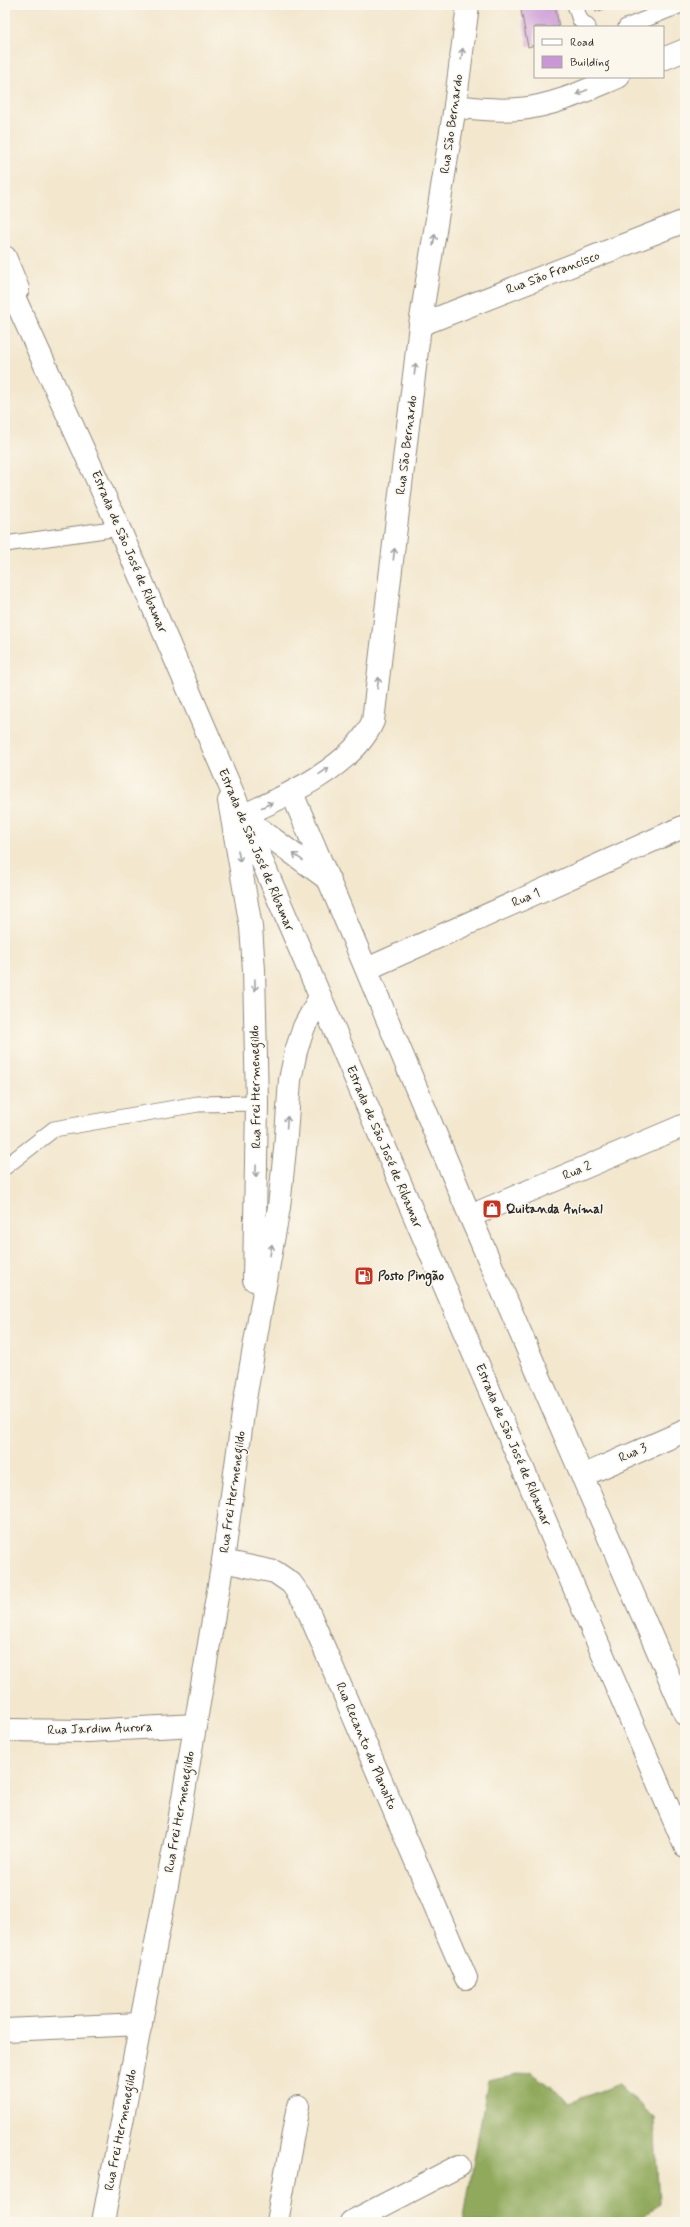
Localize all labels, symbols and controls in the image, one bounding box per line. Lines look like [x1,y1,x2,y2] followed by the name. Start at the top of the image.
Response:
[534,26,664,78] legend
[570,35,594,51] text: Road
[458,48,466,61] one-way arrow
[570,55,610,72] text: Building
[437,73,467,175] street label: Rua São Bernardo
[577,88,589,96] one-way arrow
[430,234,438,247] one-way arrow
[504,247,603,299] street label: Rua São Francisco
[411,363,419,376] one-way arrow
[392,394,422,496] street label: Rua São Bernardo
[87,468,171,637] street label: Estrada de São José de Ribamar
[390,548,398,561] one-way arrow
[374,677,382,690] one-way arrow
[214,766,298,935] street label: Estrada de São José de Ribamar
[318,767,329,775] one-way arrow
[260,800,272,808] one-way arrow
[235,849,243,862] one-way arrow
[293,853,304,862] one-way arrow
[509,884,543,912] street label: Rua 1
[251,978,258,991] one-way arrow
[246,1025,268,1149] street label: Rua Frei Hermenegildo
[342,1063,426,1232] street label: Estrada de São José de Ribamar
[284,1116,291,1129] one-way arrow
[560,1157,595,1185] street label: Rua 2
[252,1164,260,1177] one-way arrow
[481,1198,503,1220] shop icon: Quitanda Animal
[506,1201,603,1218] place label: Quitanda Animal
[267,1244,275,1257] one-way arrow
[353,1265,375,1287] fuel station icon: Posto Pingão
[378,1268,445,1287] place label: Posto Pingão
[471,1361,555,1530] street label: Estrada de São José de Ribamar
[216,1430,252,1555] street label: Rua Frei Hermenegildo
[616,1439,650,1467] street label: Rua 3
[331,1680,401,1812] street label: Rua Recanto do Planalto
[47,1719,153,1739] street label: Rua Jardim Aurora
[161,1750,201,1875] street label: Rua Frei Hermenegildo
[101,2068,143,2193] street label: Rua Frei Hermenegildo

